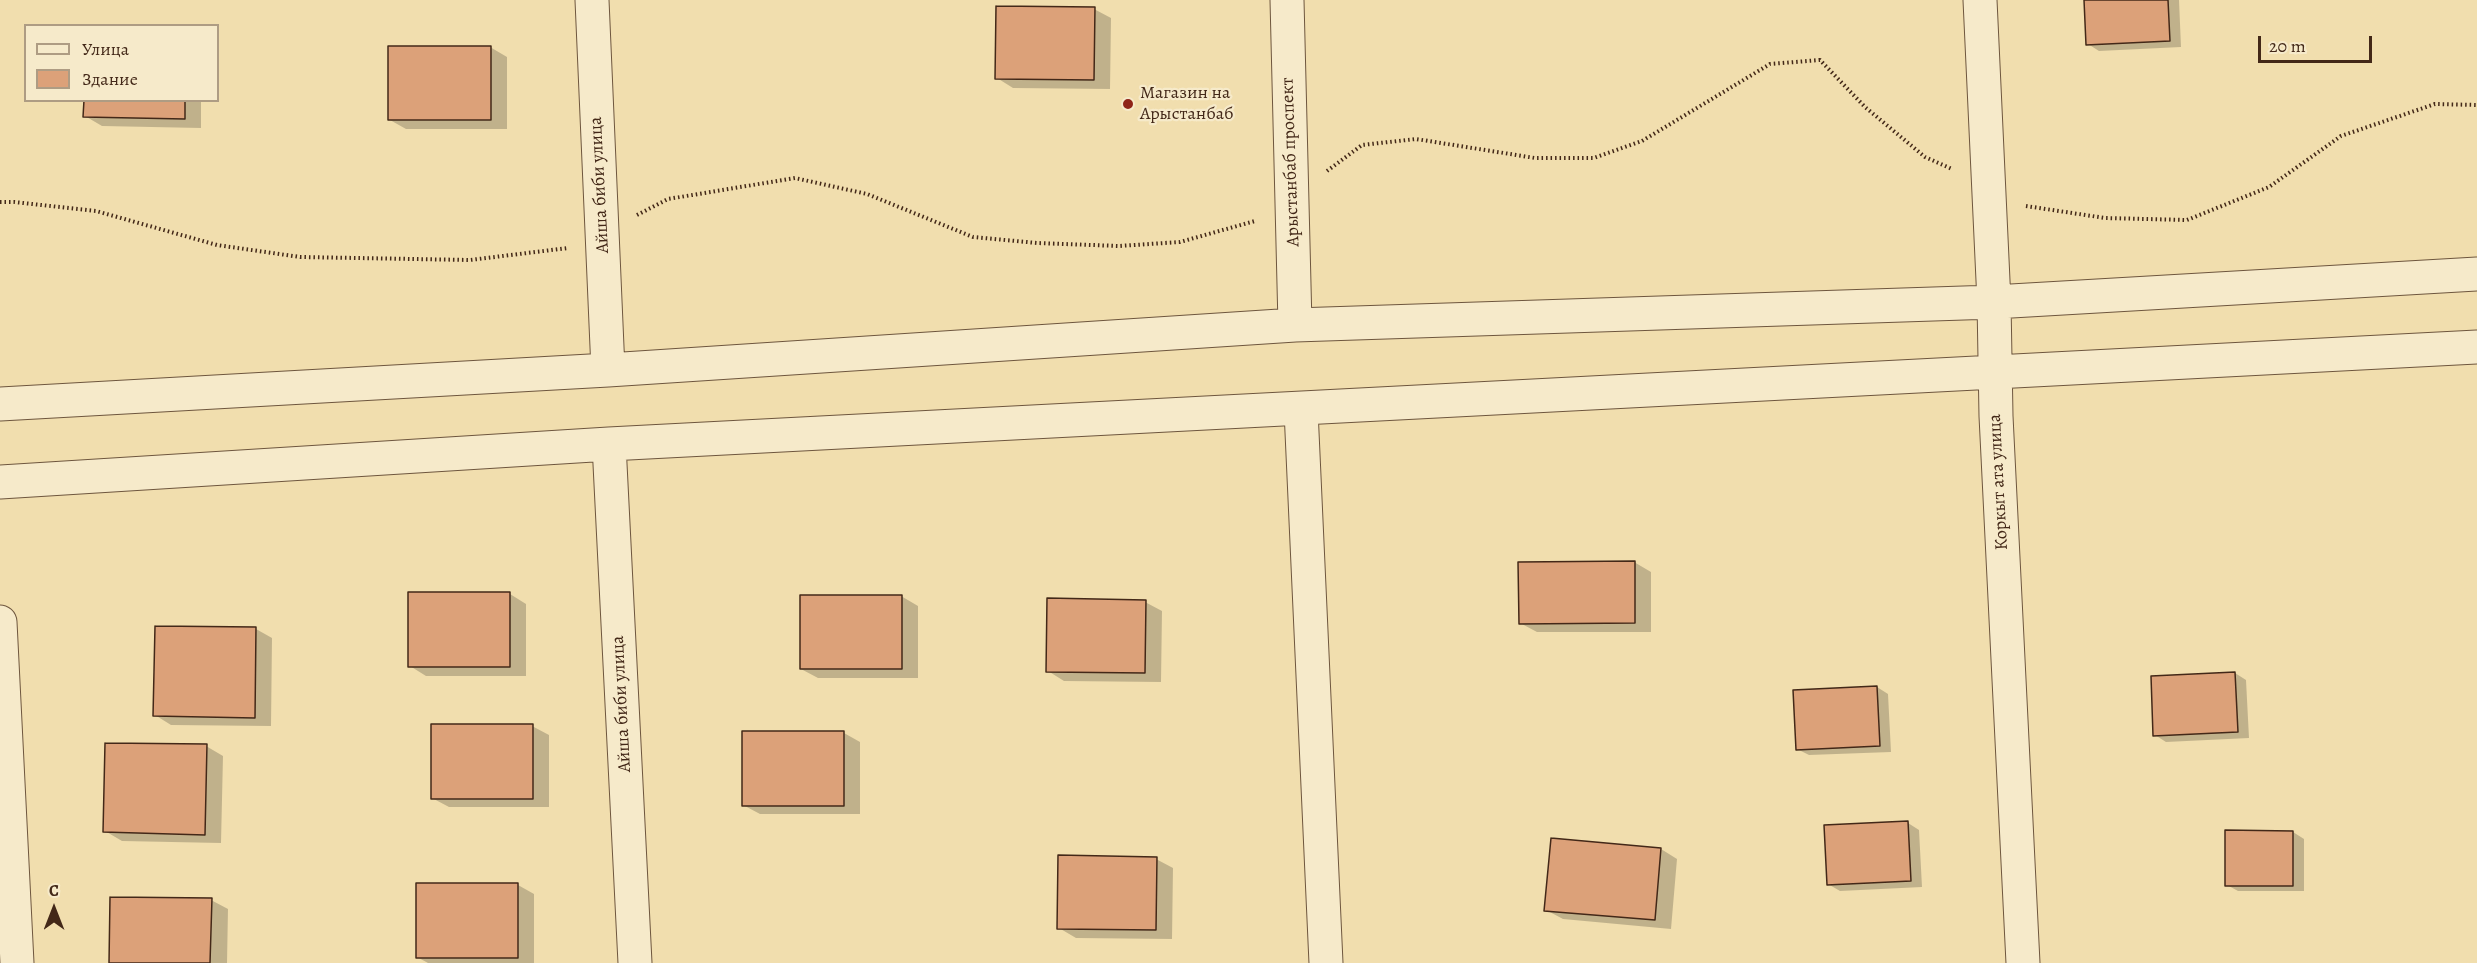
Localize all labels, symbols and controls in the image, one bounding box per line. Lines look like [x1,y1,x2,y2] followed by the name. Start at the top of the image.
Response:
[24,24,219,102] legend
[2261,24,2375,62] scale bar
[2269,34,2306,58] text: 20 m
[82,37,129,61] text: Улица
[82,67,138,91] text: Здание
[1277,77,1305,247] street label: Арыстанбаб проспект
[1140,83,1233,125] place label: Магазин на Арыстанбаб
[1121,97,1135,111] marker: Магазин на Арыстанбаб
[586,116,614,254] street label: Айша биби улица
[1985,413,2013,551] street label: Коркыт ата улица
[608,635,636,773] street label: Айша биби улица
[24,879,84,939] north arrow
[49,880,59,902] text: С

